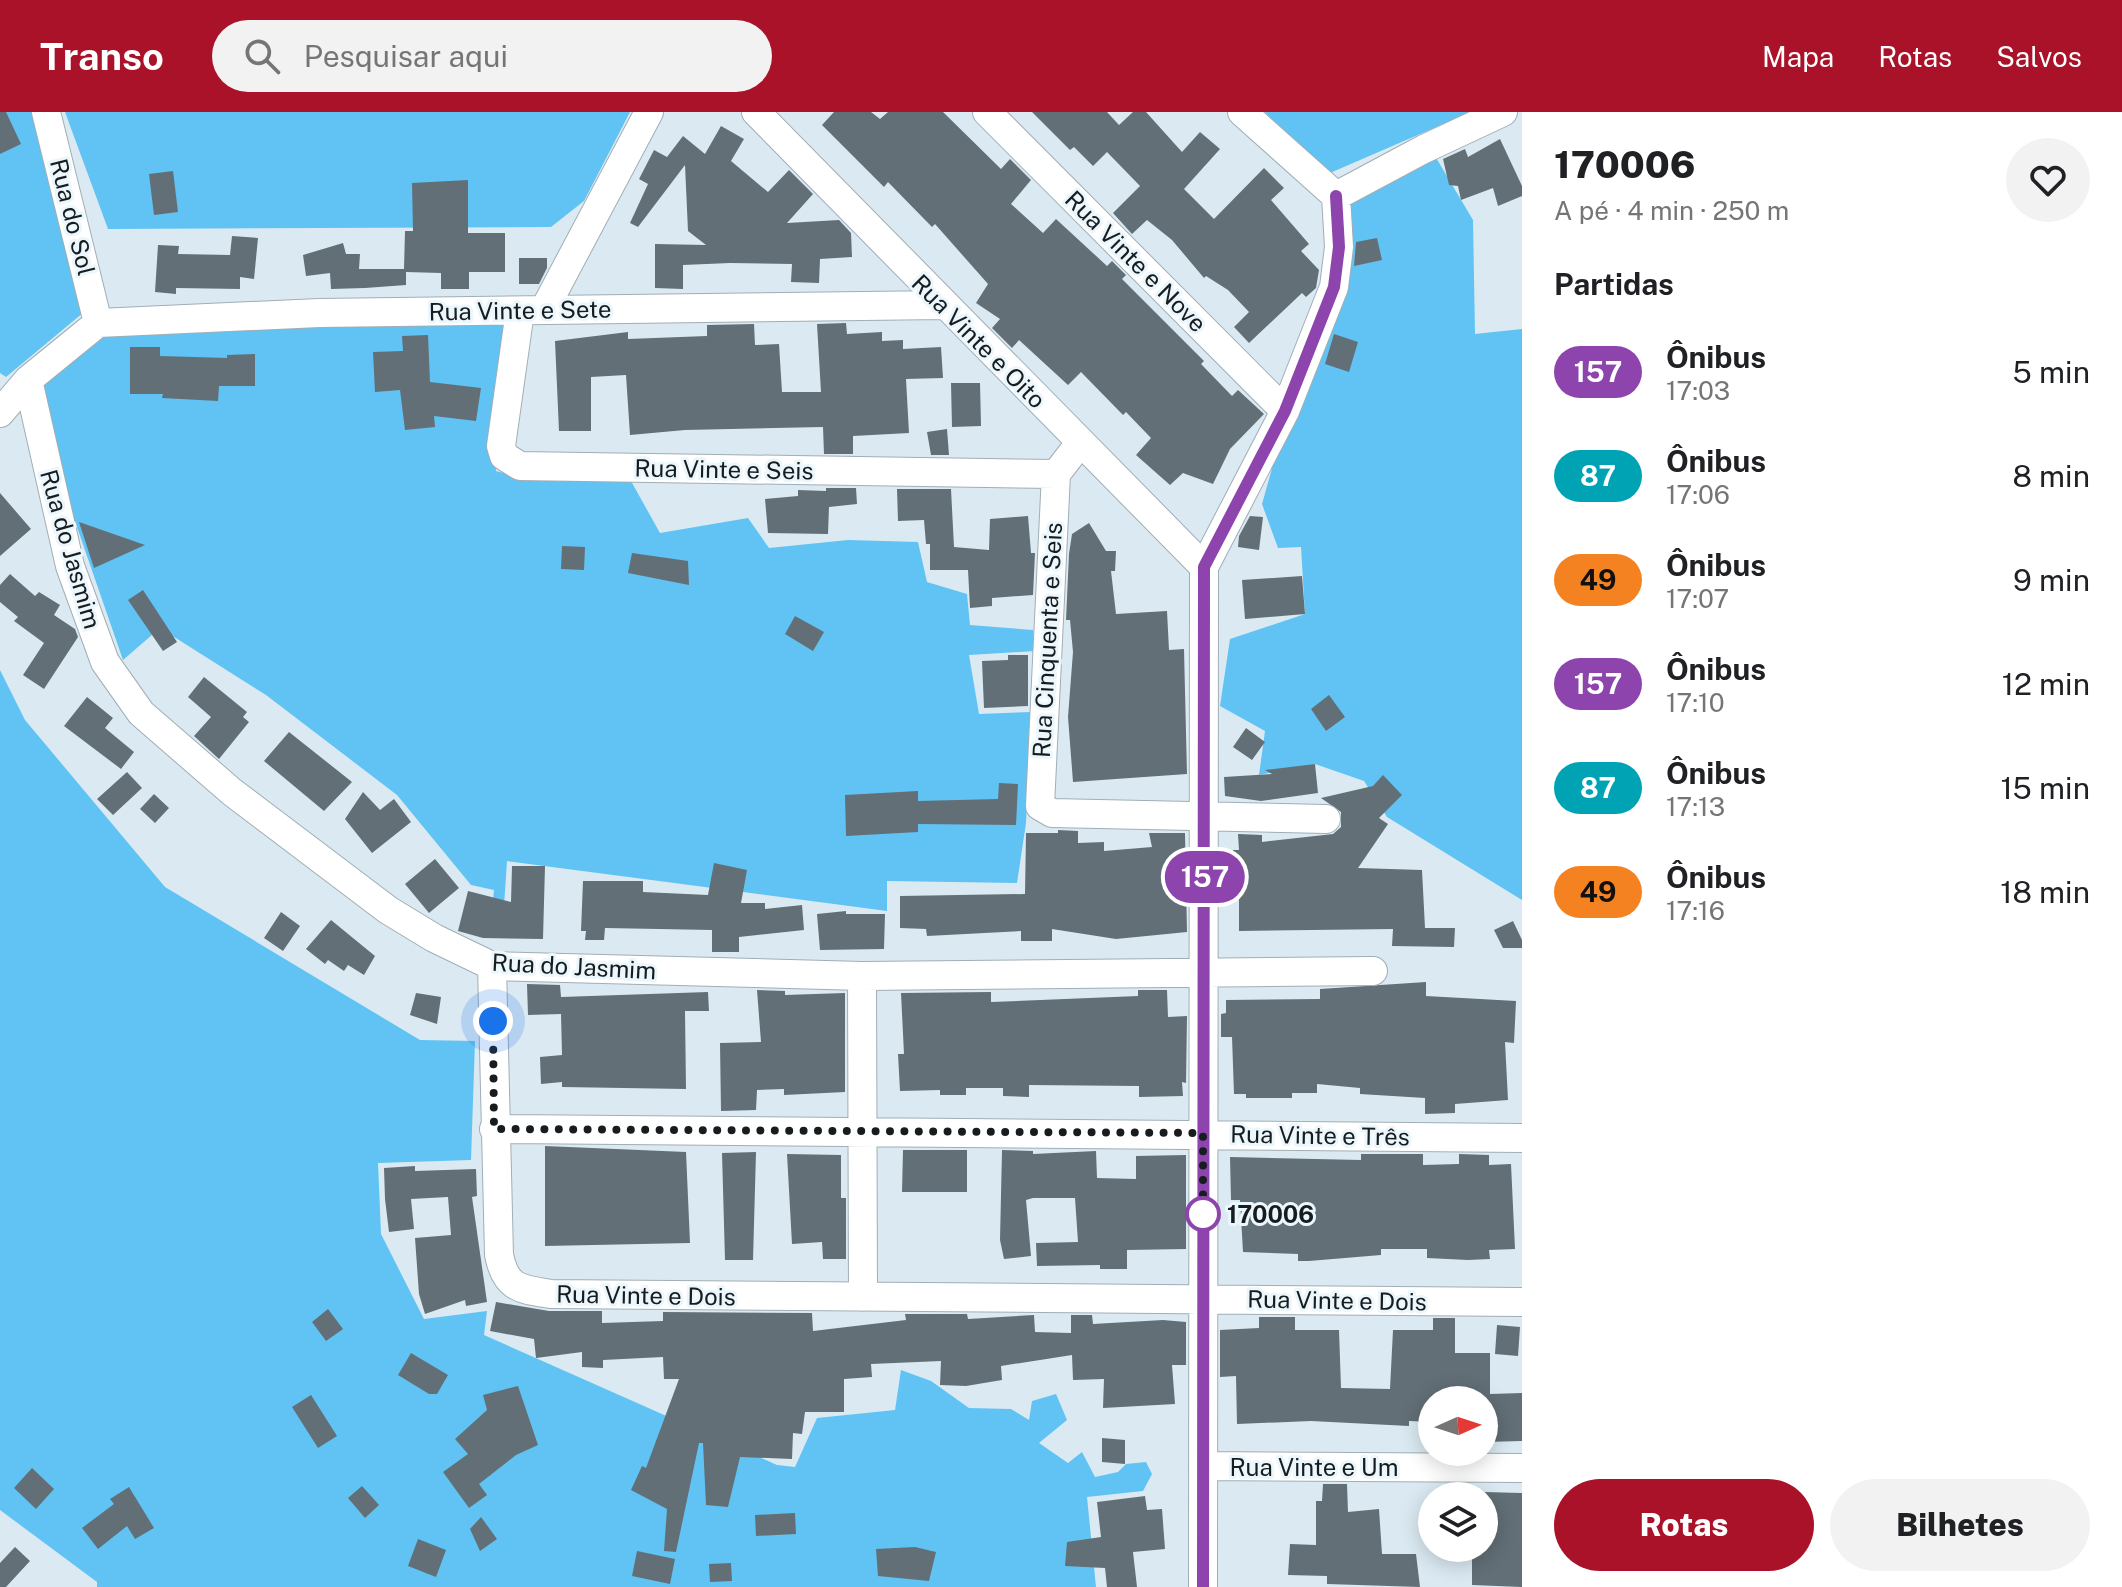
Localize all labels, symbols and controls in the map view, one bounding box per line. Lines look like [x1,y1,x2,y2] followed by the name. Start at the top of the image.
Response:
[212,20,772,92] search box
[40,34,164,79] text: Transo
[240,34,284,78] icon: search
[304,38,508,74] text: Pesquisar aqui
[1762,40,1834,73] text: Mapa
[1878,40,1952,73] text: Rotas
[1996,40,2082,73] text: Salvos
[2006,138,2090,222] button: heart
[1554,142,1695,187] text: 170006
[45,156,101,278] street label: Rua do Sol
[1060,185,1212,337] street label: Rua Vinte e Nove
[1554,195,1789,226] text: A pé · 4 min · 250 m
[1554,266,1674,302] text: Partidas
[906,268,1052,414] street label: Rua Vinte e Oito
[428,294,612,326] street label: Rua Vinte e Sete
[1666,339,1766,375] text: Ônibus
[2013,354,2090,390] text: 5 min
[1574,355,1622,388] text: 157
[1666,375,1730,406] text: 17:03
[1666,443,1766,479] text: Ônibus
[634,453,814,485] street label: Rua Vinte e Seis
[2012,458,2090,494] text: 8 min
[1580,459,1616,492] text: 87
[35,466,107,632] street label: Rua do Jasmim
[1666,479,1730,510] text: 17:06
[1027,522,1067,758] street label: Rua Cinquenta e Seis
[1666,547,1766,583] text: Ônibus
[2013,562,2090,598] text: 9 min
[1580,563,1616,596] text: 49
[1666,583,1729,614] text: 17:07
[1666,651,1766,687] text: Ônibus
[2002,666,2090,702] text: 12 min
[1574,667,1622,700] text: 157
[1666,687,1725,718] text: 17:10
[1666,755,1766,791] text: Ônibus
[2000,770,2090,806] text: 15 min
[1580,771,1616,804] text: 87
[1666,791,1725,822] text: 17:13
[1159,851,1251,903] line badge: 157
[1666,859,1766,895] text: Ônibus
[1181,860,1229,893] text: 157
[2000,874,2090,910] text: 18 min
[1580,875,1616,908] text: 49
[1666,895,1725,926] text: 17:16
[491,948,657,984] street label: Rua do Jasmim
[473,1001,513,1041] your location
[1230,1119,1410,1151] street label: Rua Vinte e Três
[1186,1197,1220,1231] marker: 170006
[1227,1200,1314,1228] place label: 170006
[556,1279,736,1311] street label: Rua Vinte e Dois
[1247,1284,1427,1316] street label: Rua Vinte e Dois
[1418,1386,1498,1466] north arrow
[1418,1386,1498,1562] map controls
[1230,1453,1398,1481] street label: Rua Vinte e Um
[1554,1479,1814,1571] button: Rotas
[1830,1479,2090,1571] button: Bilhetes
[1418,1482,1498,1562] button: layers

